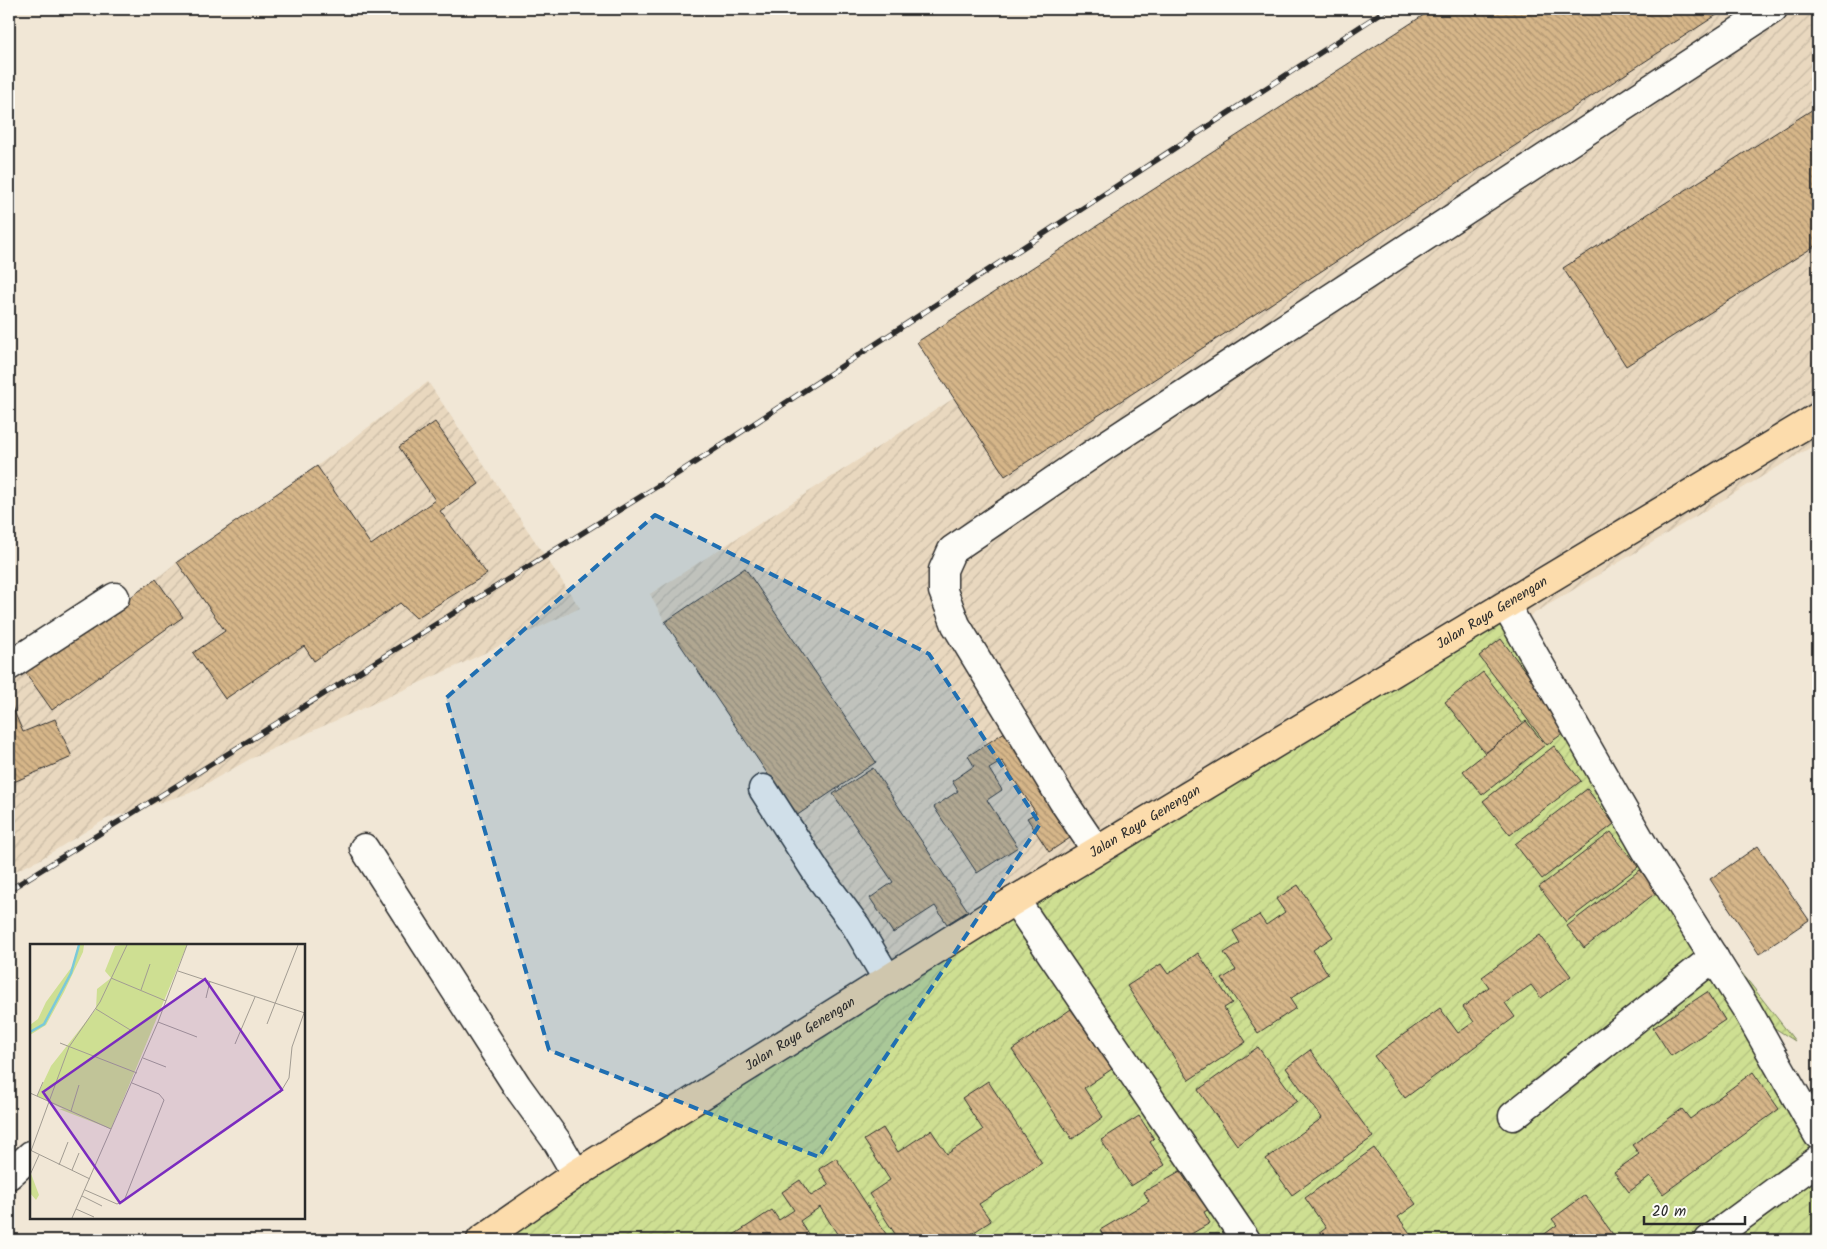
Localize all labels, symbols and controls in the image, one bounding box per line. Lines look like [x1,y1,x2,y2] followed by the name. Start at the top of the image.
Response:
[1432,571,1552,655] street label: Jalan Raya Genengan
[1085,780,1205,864] street label: Jalan Raya Genengan
[30,944,305,1219] inset map
[741,991,860,1077] street label: Jalan Raya Genengan
[1644,1194,1746,1226] scale bar
[1652,1200,1686,1224] text: 20 m

